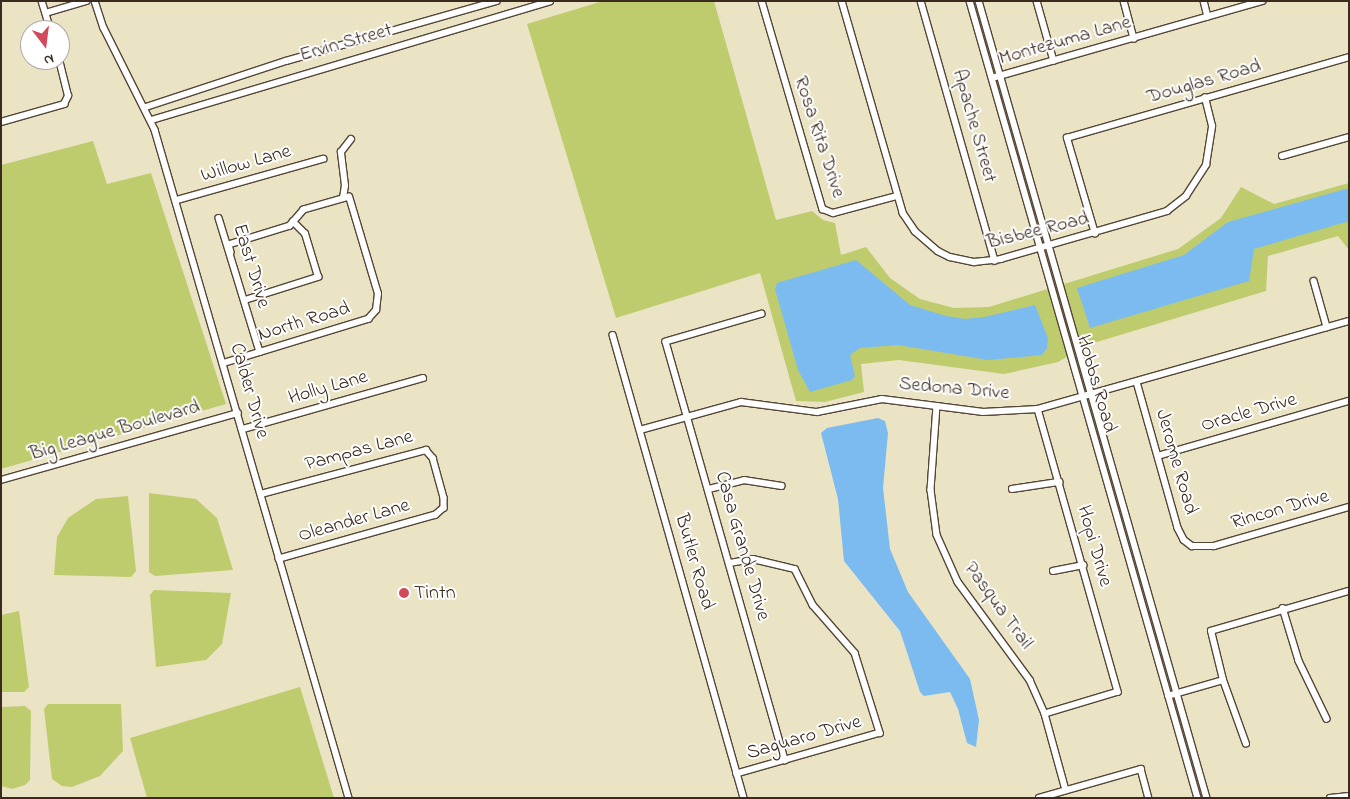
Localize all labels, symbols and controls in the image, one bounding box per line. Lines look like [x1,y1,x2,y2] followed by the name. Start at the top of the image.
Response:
[996,11,1134,71] street label: Montezuma Lane
[297,18,395,68] street label: Ervin Street
[20,20,70,70] north arrow
[41,48,56,70] text: N
[1144,54,1264,110] street label: Douglas Road
[946,67,1002,185] street label: Apache Street
[788,73,850,201] street label: Rosa Rita Drive
[198,140,294,188] street label: Willow Lane
[985,207,1091,255] street label: Bisbee Road
[227,221,275,311] street label: East Drive
[255,297,353,347] street label: North Road
[1071,332,1121,436] street label: Hobbs Road
[224,340,274,442] street label: Calder Drive
[286,365,370,411] street label: Holly Lane
[898,372,1010,406] street label: Sedona Drive
[1199,388,1299,438] street label: Oracle Drive
[27,395,203,467] street label: Big League Boulevard
[1150,407,1202,517] street label: Jerome Road
[302,425,416,477] street label: Pampas Lane
[709,469,775,623] street label: Casa Grande Drive
[1228,485,1332,535] street label: Rincon Drive
[296,494,412,548] street label: Oleander Lane
[1071,503,1117,589] street label: Hopi Drive
[669,511,719,613] street label: Butler Road
[958,558,1038,654] street label: Pasqua Trail
[414,581,455,605] place label: Tintn
[398,587,410,599] marker: Tintn
[744,710,864,766] street label: Saguaro Drive

